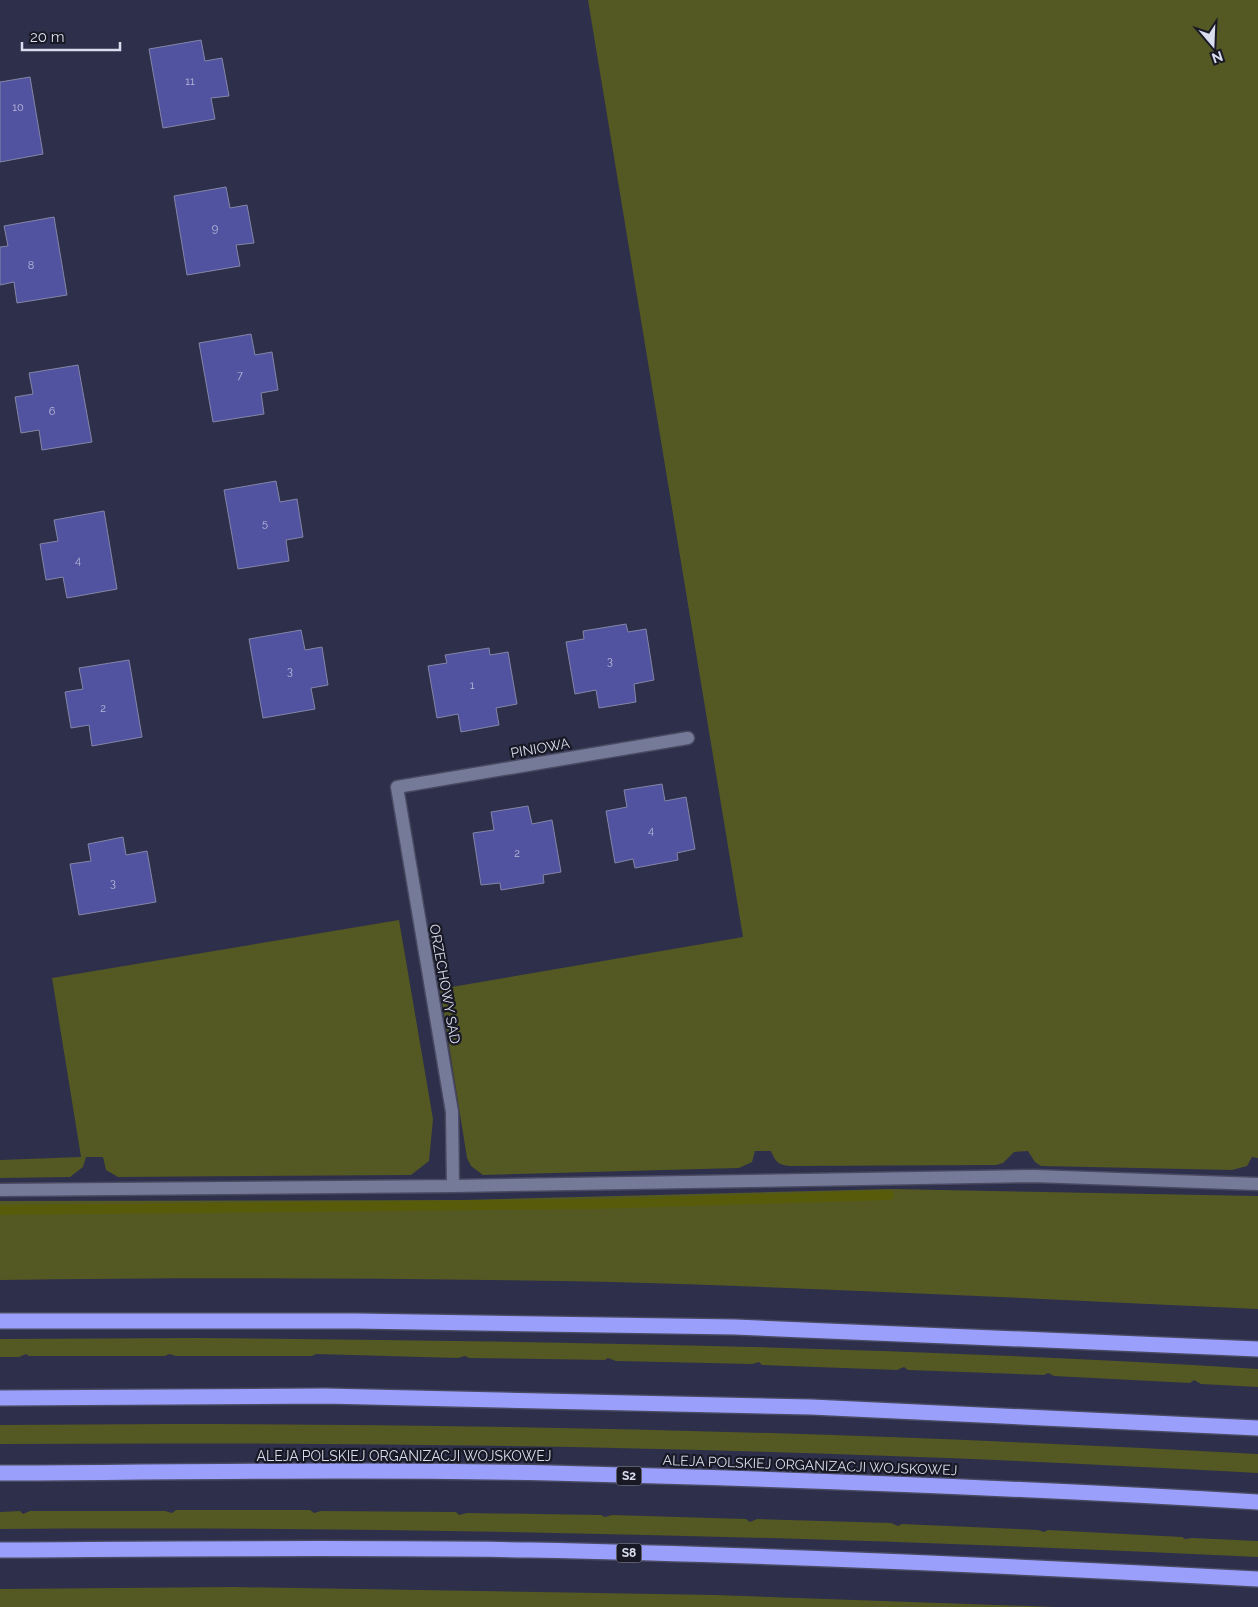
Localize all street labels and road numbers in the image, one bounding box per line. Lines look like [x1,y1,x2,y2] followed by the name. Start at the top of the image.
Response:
[509,735,571,761] street label: PINIOWA
[427,923,463,1045] street label: ORZECHOWY SAD
[257,1448,551,1464] street label: ALEJA POLSKIEJ ORGANIZACJI WOJSKOWEJ
[662,1452,958,1478] street label: ALEJA POLSKIEJ ORGANIZACJI WOJSKOWEJ
[616,1466,642,1485] road number: S2
[616,1544,642,1562] road number: S8

